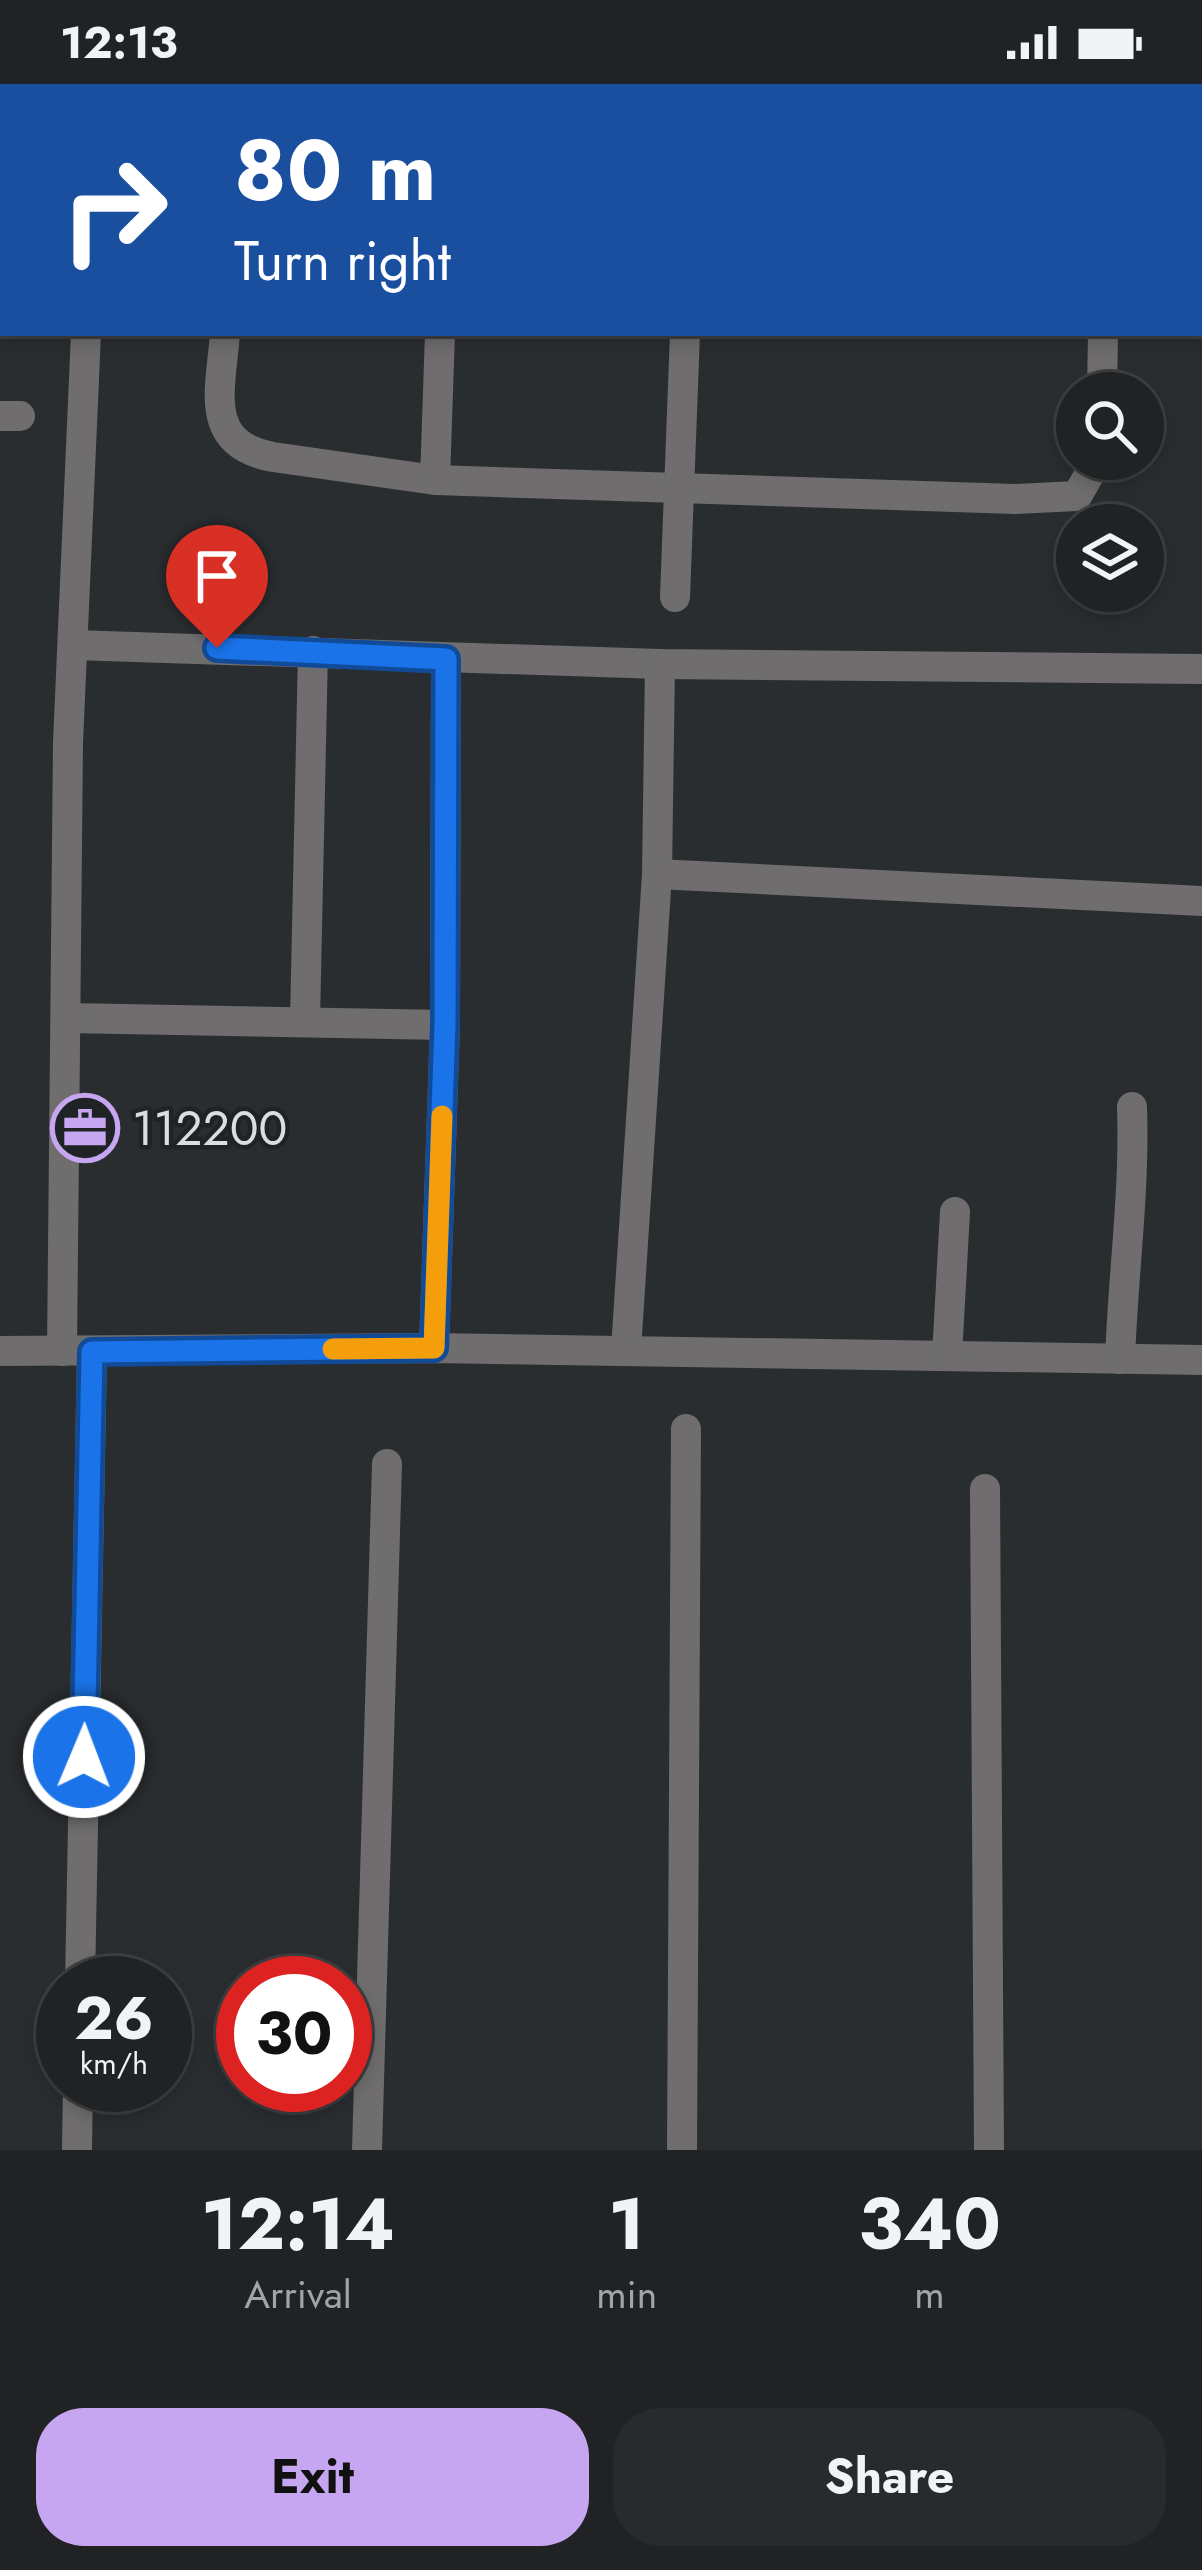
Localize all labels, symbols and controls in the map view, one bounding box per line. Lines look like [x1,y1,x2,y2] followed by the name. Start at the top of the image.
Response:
[60,10,178,75] text: 12:13
[234,110,436,232] text: 80 m
[36,132,192,288] icon: right
[234,222,451,300] text: Turn right
[1056,372,1164,612] map controls
[1056,372,1164,480] button: search
[1056,504,1164,612] button: layers
[166,525,268,648] pin
[184,543,250,609] icon: arrive
[50,1093,120,1163] office icon: 112200
[132,1094,287,1163] place label: 112200
[21,1694,147,1820] position arrow
[216,1956,372,2112] speed limit sign: 30
[74,1975,154,2062] text: 26
[80,2042,148,2085] text: km/h
[201,2172,395,2276] text: 12:14
[608,2172,645,2276] text: 1
[858,2172,1001,2276] text: 340
[244,2266,352,2323] text: Arrival
[596,2266,657,2323] text: min
[914,2266,945,2323] text: m
[36,2408,589,2546] button: Exit
[613,2408,1166,2546] button: Share

